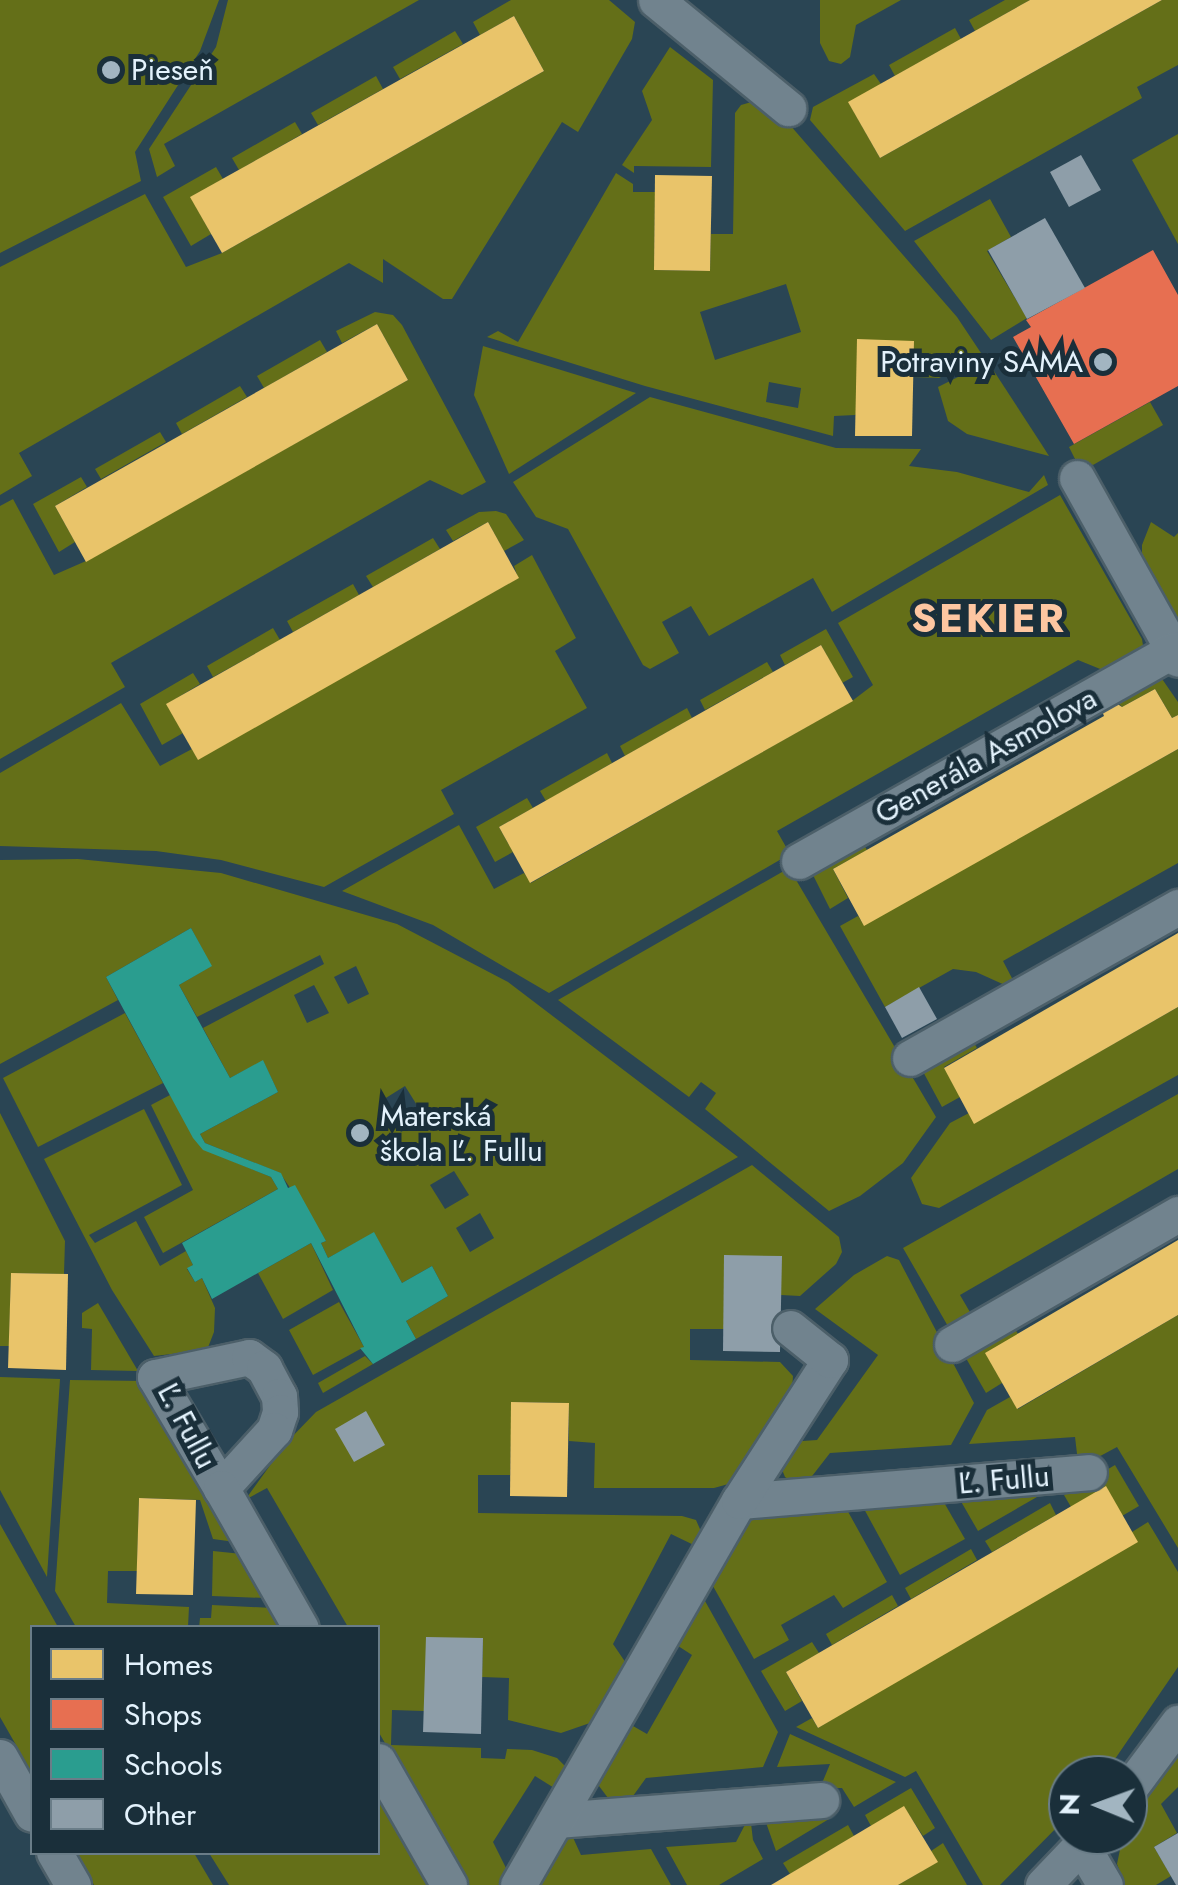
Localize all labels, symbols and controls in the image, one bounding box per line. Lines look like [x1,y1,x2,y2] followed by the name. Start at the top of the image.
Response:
[131,52,214,88] place label: Pieseň
[100,59,122,81] marker: Pieseň
[880,344,1083,380] place label: Potraviny SAMA
[1092,351,1114,373] marker: Potraviny SAMA
[912,594,1066,642] district label: SEKIER
[869,680,1103,832] street label: Generála Asmolova
[380,1098,543,1168] place label: Materská škola Ľ. Fullu
[349,1122,371,1144] marker: Materská škola Ľ. Fullu
[150,1377,224,1475] street label: Ľ. Fullu
[957,1458,1051,1502] street label: Ľ. Fullu
[30,1625,380,1855] legend
[124,1643,213,1686] text: Homes
[124,1693,202,1736] text: Shops
[124,1743,222,1786] text: Schools
[1048,1755,1148,1855] north arrow
[124,1793,196,1836] text: Other
[1049,1793,1090,1816] text: N

